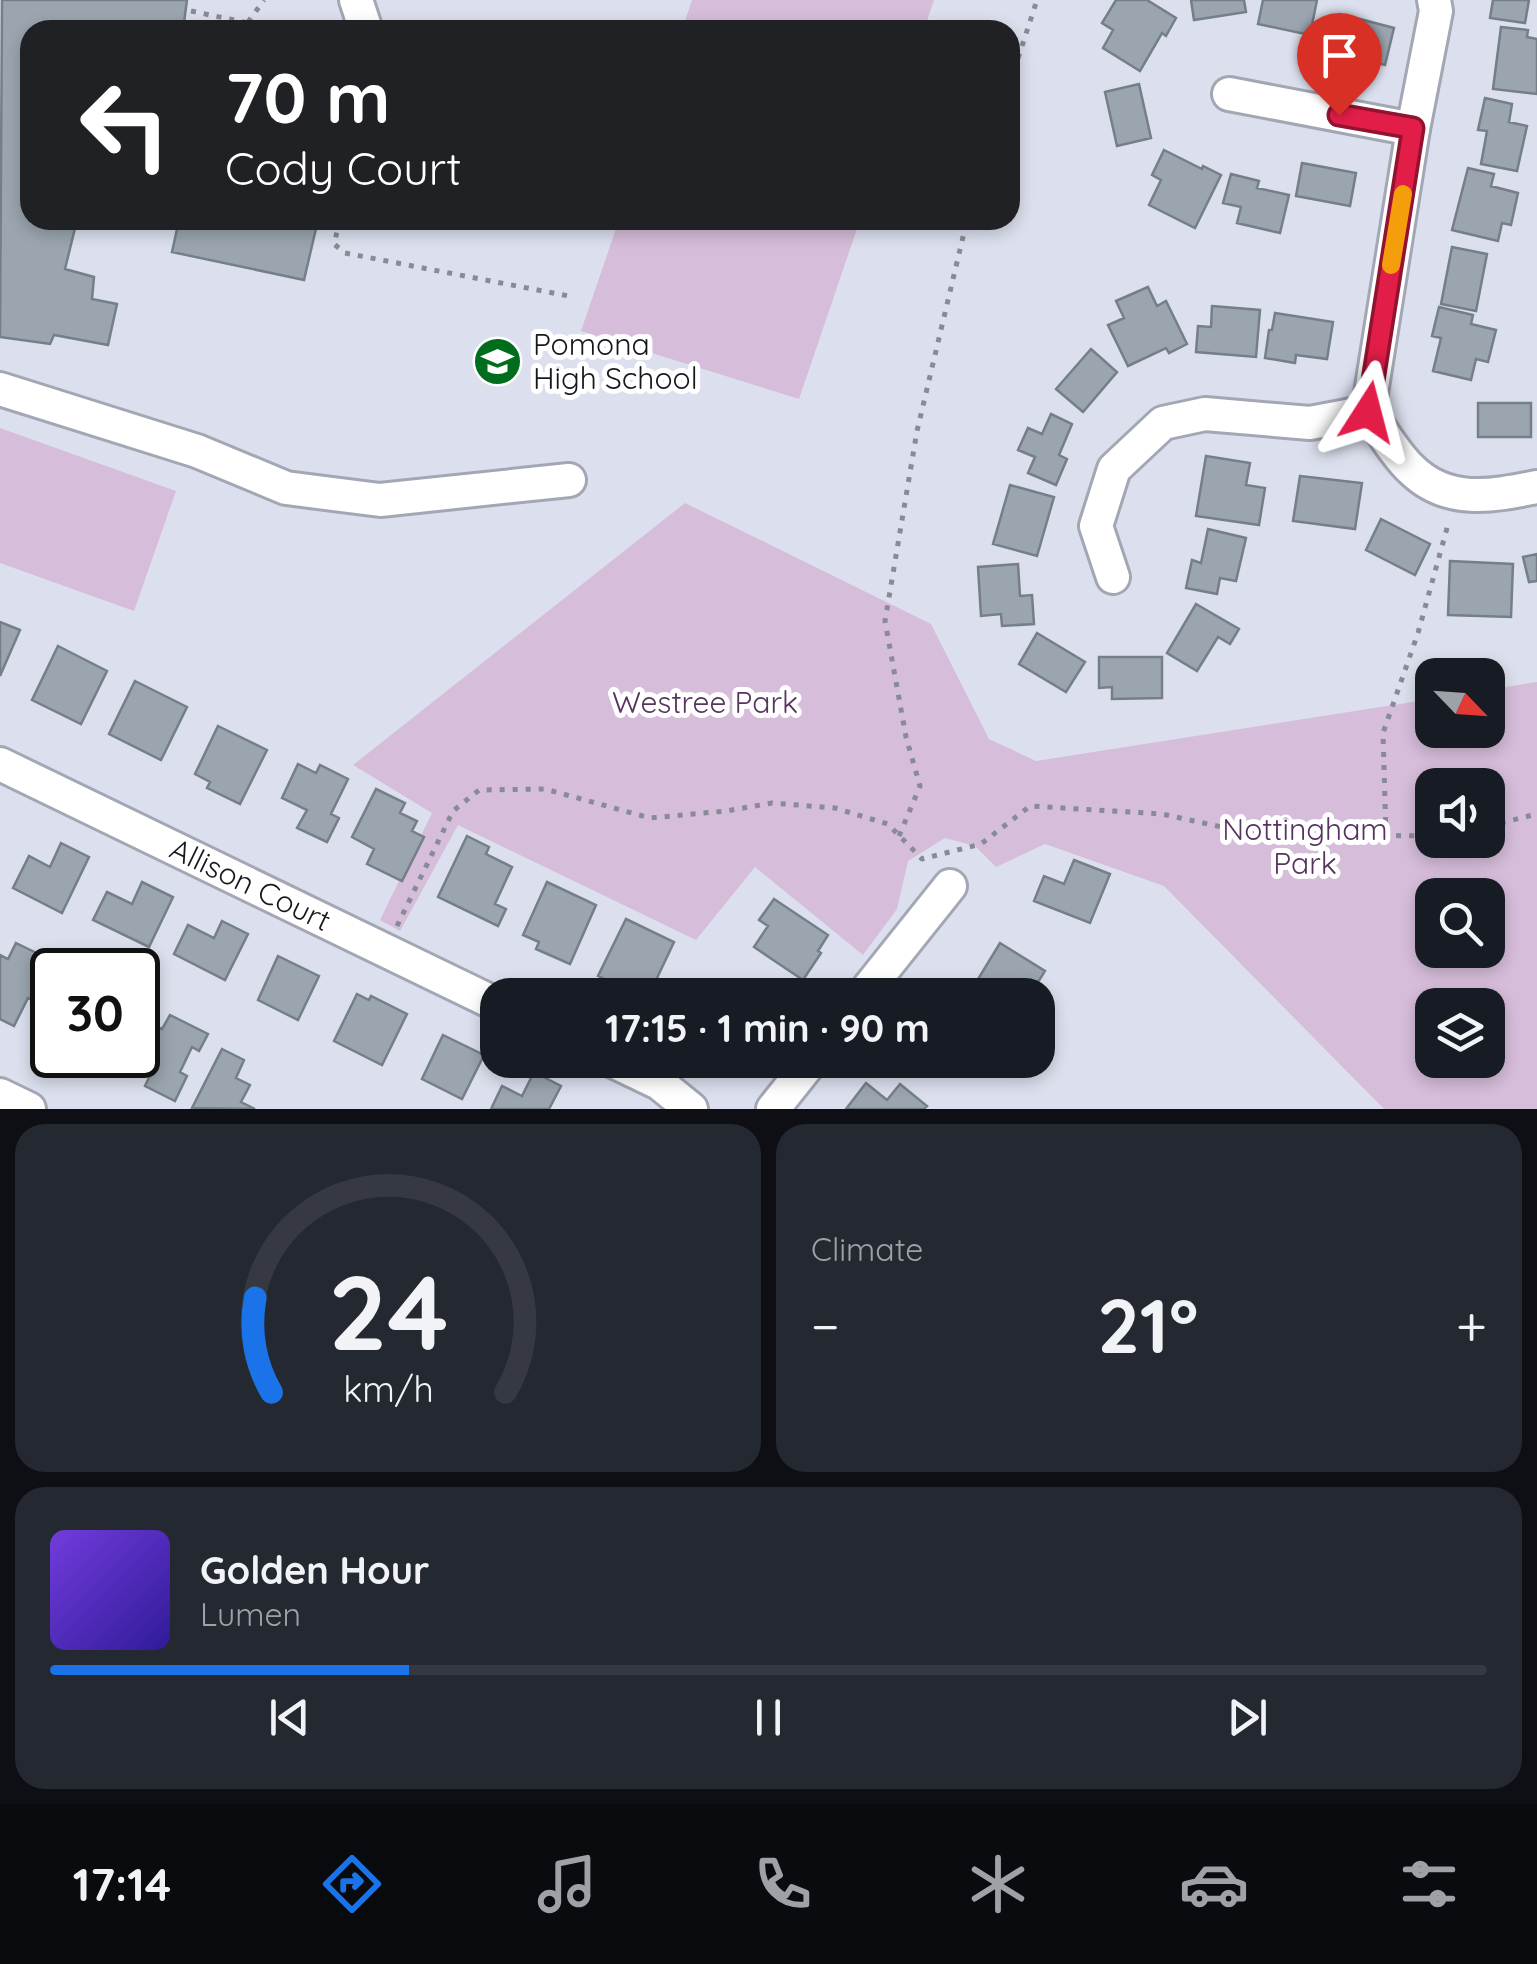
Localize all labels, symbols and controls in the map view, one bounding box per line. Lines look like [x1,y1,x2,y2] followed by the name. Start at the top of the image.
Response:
[1297,13,1382,116] pin
[1312,28,1367,83] icon: arrive
[225,53,391,141] text: 70 m
[60,60,190,190] icon: left
[225,140,461,196] text: Cody Court
[533,325,698,397] place label: Pomona High School
[472,336,524,388] school or university icon: Pomona High School
[1316,360,1420,464] position arrow
[1415,658,1505,748] north arrow
[1415,658,1505,1078] map controls
[612,683,798,721] park label: Westree Park
[1415,768,1505,858] button: sound
[1222,810,1388,882] park label: Nottingham Park
[164,829,337,939] street label: Allison Court
[1415,878,1505,968] button: search
[30,948,160,1078] speed limit sign: 30
[1415,988,1505,1078] button: layers
[605,1004,930,1052] text: 17:15 · 1 min · 90 m
[811,1229,923,1269] text: Climate
[328,1246,448,1376] text: 24
[1097,1278,1198,1372] text: 21°
[811,1291,840,1360] text: −
[1456,1291,1487,1360] text: +
[343,1366,433,1411] text: km/h
[200,1546,429,1594] text: Golden Hour
[200,1594,301,1634] text: Lumen
[262,1690,317,1745] icon: previous
[741,1690,796,1745] icon: pause
[1220,1690,1275,1745] icon: next
[317,1849,387,1919] icon: directions
[532,1849,602,1919] icon: music
[748,1849,818,1919] icon: phone
[963,1849,1033,1919] icon: climate
[1179,1849,1249,1919] icon: car
[1394,1849,1464,1919] icon: filters
[73,1856,171,1912] text: 17:14

